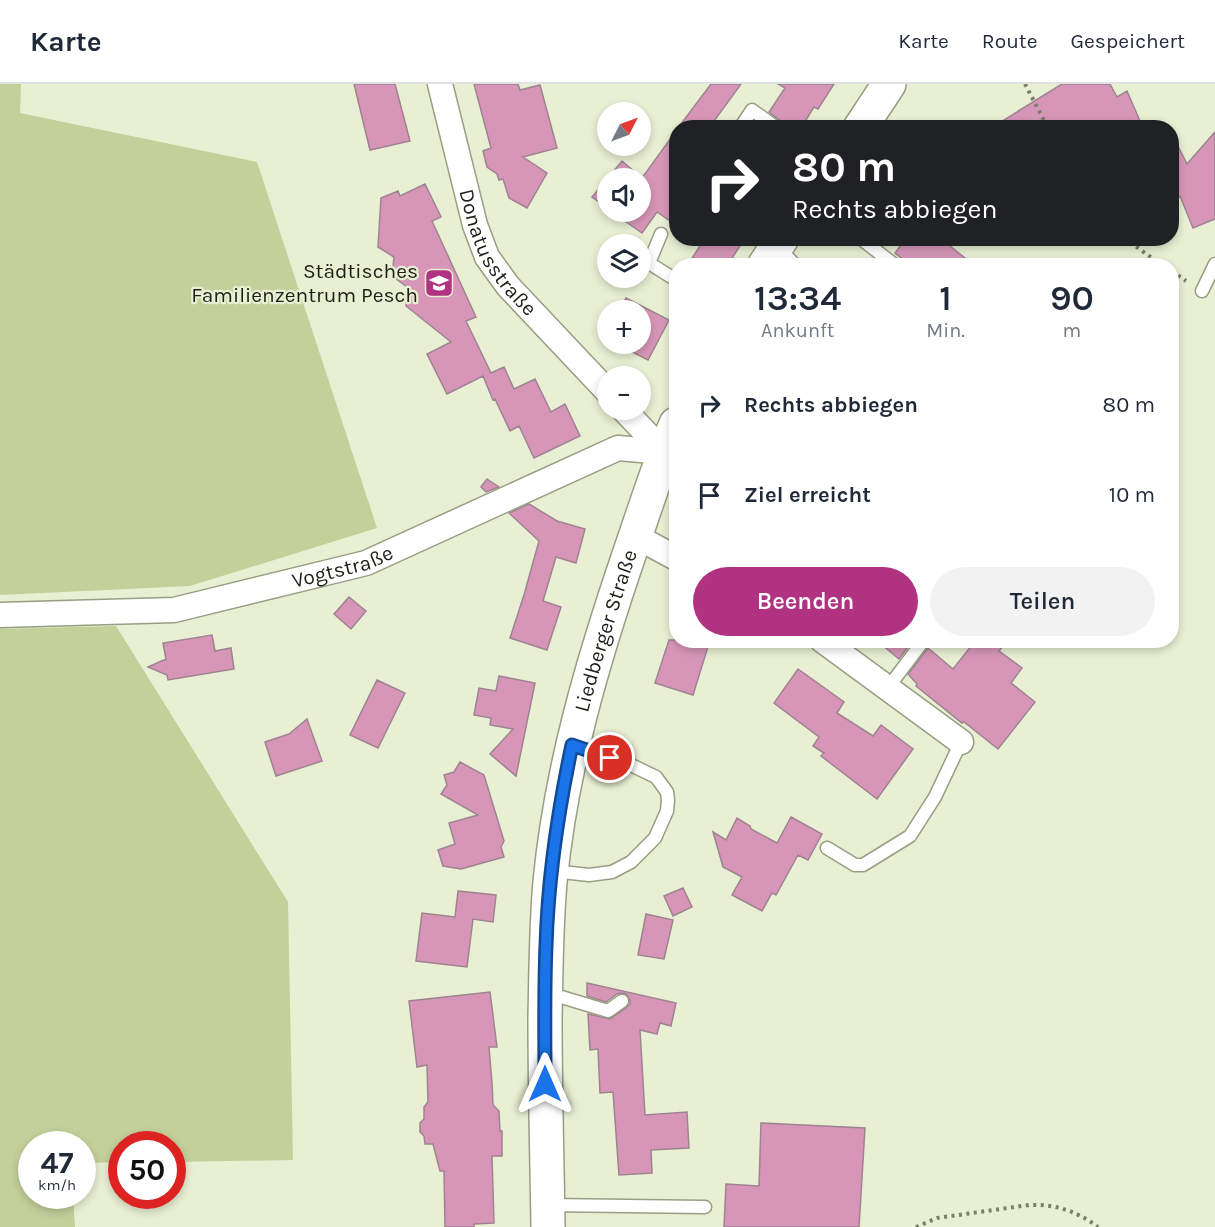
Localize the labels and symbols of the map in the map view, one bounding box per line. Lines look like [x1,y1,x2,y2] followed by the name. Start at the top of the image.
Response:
[597,102,651,156] north arrow
[454,186,542,321] street label: Donatusstraße
[191,259,418,307] place label: Städtisches Familienzentrum Pesch
[423,267,455,299] school or university icon: Städtisches Familienzentrum Pesch
[289,540,397,593] street label: Vogtstraße
[569,546,642,714] street label: Liedberger Straße
[584,732,635,783] pin
[513,1052,577,1116] position arrow
[108,1131,186,1209] speed limit sign: 50

